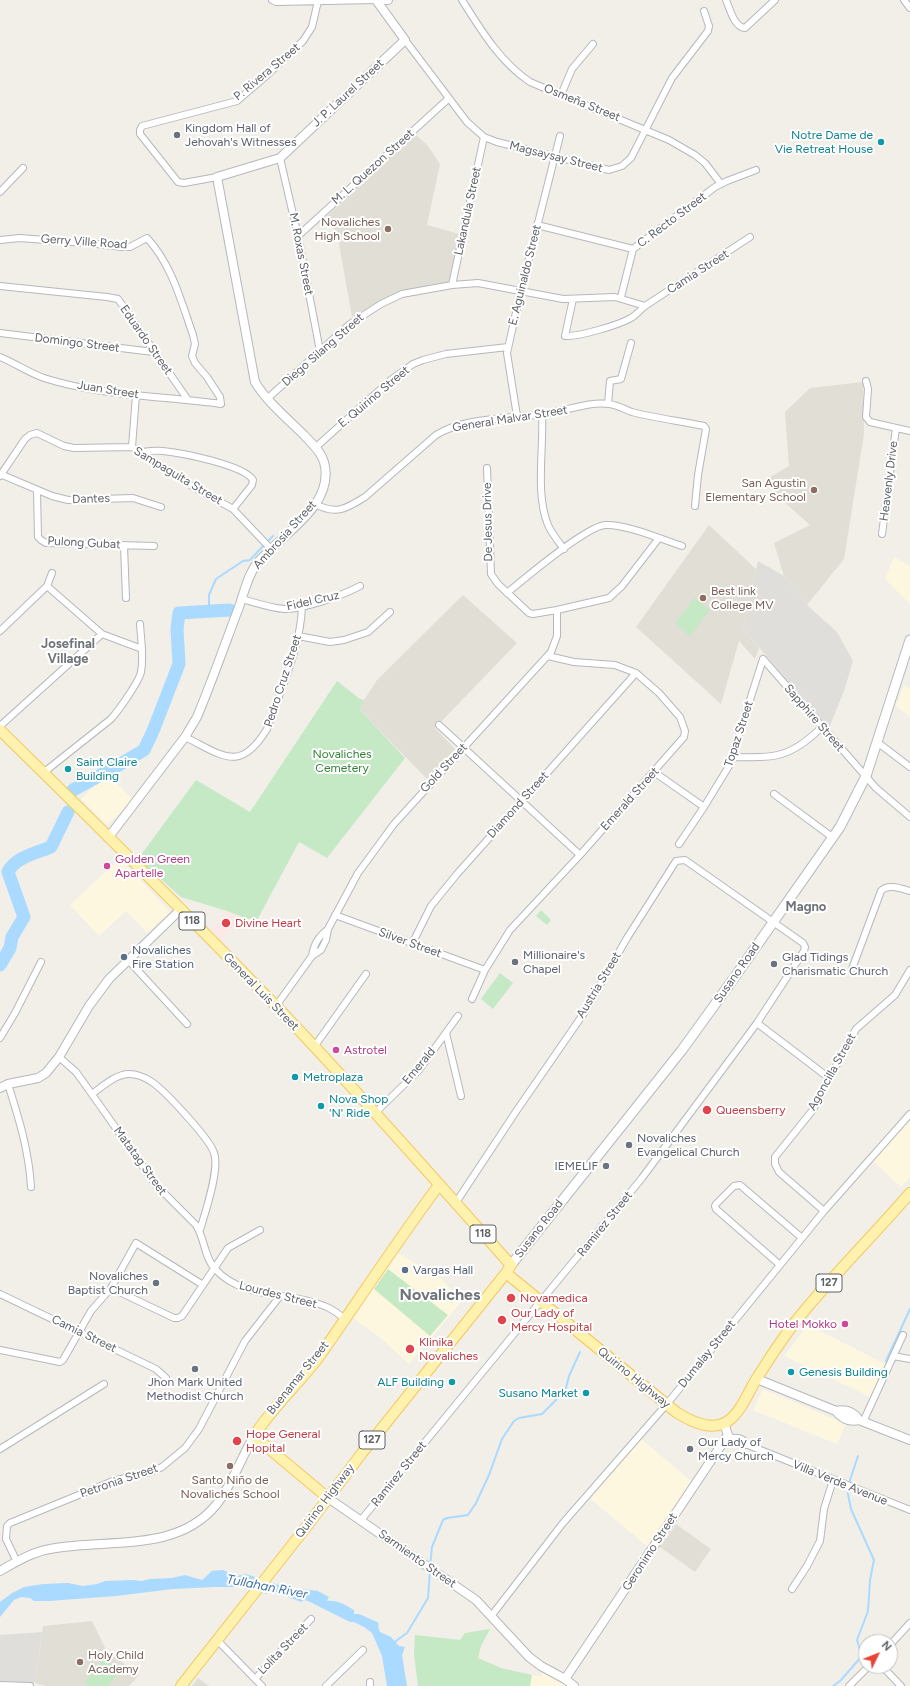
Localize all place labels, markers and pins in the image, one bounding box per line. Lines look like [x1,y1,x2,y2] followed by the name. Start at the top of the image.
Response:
[185,121,297,149] place label: Kingdom Hall of Jehovah's Witnesses
[775,128,873,156] place label: Notre Dame de Vie Retreat House
[172,130,182,140] marker: Kingdom Hall of Jehovah's Witnesses
[876,137,886,147] marker: Notre Dame de Vie Retreat House
[314,215,380,243] place label: Novaliches High School
[383,224,393,234] marker: Novaliches High School
[705,476,806,504] place label: San Agustin Elementary School
[809,485,819,495] marker: San Agustin Elementary School
[711,584,773,612] place label: Best link College MV
[698,593,708,603] marker: Best link College MV
[76,755,137,783] place label: Saint Claire Building
[63,764,73,774] marker: Saint Claire Building
[115,852,190,880] place label: Golden Green Apartelle
[102,861,112,871] marker: Golden Green Apartelle
[235,916,302,930] place label: Divine Heart
[220,917,232,929] marker: Divine Heart
[132,943,194,971] place label: Novaliches Fire Station
[523,948,585,976] place label: Millionaire's Chapel
[782,950,888,978] place label: Glad Tidings Charismatic Church
[119,952,129,962] marker: Novaliches Fire Station
[510,957,520,967] marker: Millionaire's Chapel
[769,959,779,969] marker: Glad Tidings Charismatic Church
[344,1043,387,1057] place label: Astrotel
[331,1045,341,1055] marker: Astrotel
[303,1070,363,1084] place label: Metroplaza
[290,1072,300,1082] marker: Metroplaza
[329,1092,388,1120] place label: Nova Shop 'N' Ride
[316,1101,326,1111] marker: Nova Shop 'N' Ride
[716,1103,785,1117] place label: Queensberry
[701,1104,713,1116] marker: Queensberry
[637,1131,740,1159] place label: Novaliches Evangelical Church
[624,1140,634,1150] marker: Novaliches Evangelical Church
[554,1159,598,1173] place label: IEMELIF
[601,1161,611,1171] marker: IEMELIF
[413,1263,473,1277] place label: Vargas Hall
[400,1265,410,1275] marker: Vargas Hall
[68,1269,148,1297] place label: Novaliches Baptist Church
[151,1278,161,1288] marker: Novaliches Baptist Church
[520,1291,587,1305] place label: Novamedica
[505,1292,517,1304] marker: Novamedica
[511,1306,592,1334] place label: Our Lady of Mercy Hospital
[496,1314,508,1326] marker: Our Lady of Mercy Hospital
[769,1317,837,1331] place label: Hotel Mokko
[840,1319,850,1329] marker: Hotel Mokko
[419,1335,478,1363] place label: Klinika Novaliches
[404,1343,416,1355] marker: Klinika Novaliches
[190,1364,200,1374] marker: Jhon Mark United Methodist Church
[799,1365,888,1379] place label: Genesis Building
[786,1367,796,1377] marker: Genesis Building
[146,1375,244,1403] place label: Jhon Mark United Methodist Church
[377,1375,444,1389] place label: ALF Building
[447,1377,457,1387] marker: ALF Building
[498,1386,578,1400] place label: Susano Market
[581,1388,591,1398] marker: Susano Market
[246,1427,320,1455] place label: Hope General Hopital
[231,1435,243,1447] marker: Hope General Hopital
[698,1435,774,1463] place label: Our Lady of Mercy Church
[685,1444,695,1454] marker: Our Lady of Mercy Church
[225,1461,235,1471] marker: Santo Niño de Novaliches School
[180,1473,280,1501] place label: Santo Niño de Novaliches School
[88,1648,144,1676] place label: Holy Child Academy
[75,1657,85,1667] marker: Holy Child Academy

